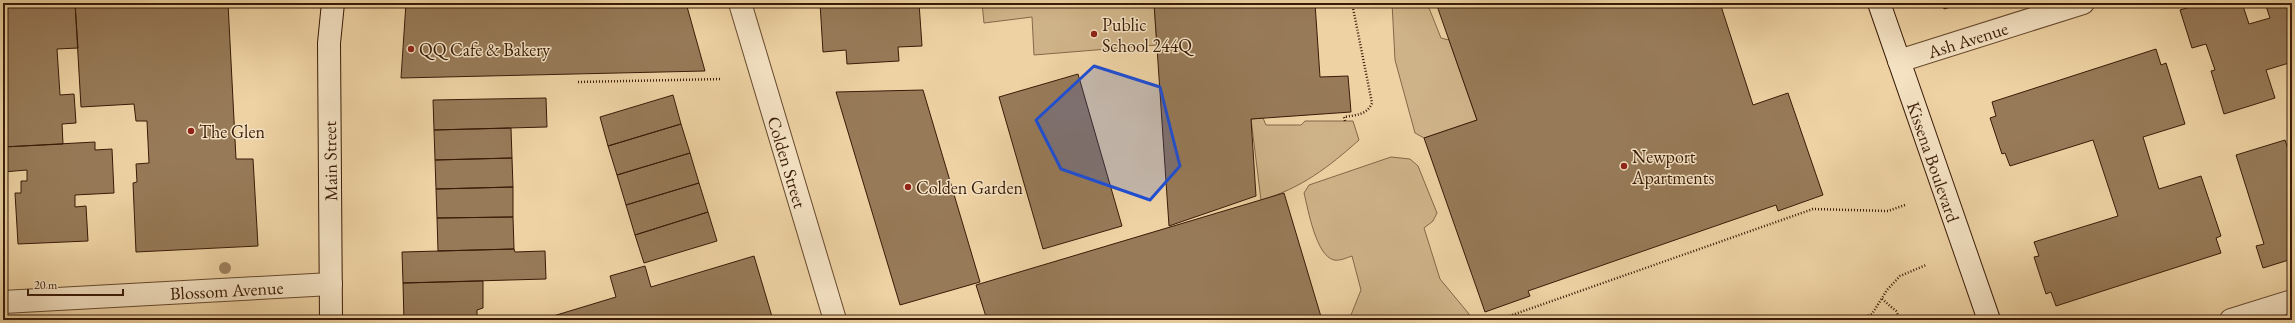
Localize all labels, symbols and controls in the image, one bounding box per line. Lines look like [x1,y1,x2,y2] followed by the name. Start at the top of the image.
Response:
[1102,13,1194,57] place label: Public School 244Q
[1924,16,2011,63] street label: Ash Avenue
[1089,29,1099,39] marker: Public School 244Q
[419,38,550,61] place label: QQ Cafe & Bakery
[406,44,416,54] marker: QQ Cafe & Bakery
[1903,98,1966,226] street label: Kissena Boulevard
[763,113,812,211] street label: Colden Street
[199,120,265,143] place label: The Glen
[318,120,342,201] street label: Main Street
[186,126,196,136] marker: The Glen
[1631,145,1714,189] place label: Newport Apartments
[1619,161,1629,171] marker: Newport Apartments
[916,176,1023,199] place label: Colden Garden
[903,182,913,192] marker: Colden Garden
[28,271,123,297] scale bar
[169,275,284,304] street label: Blossom Avenue
[34,277,58,293] text: 20 m

